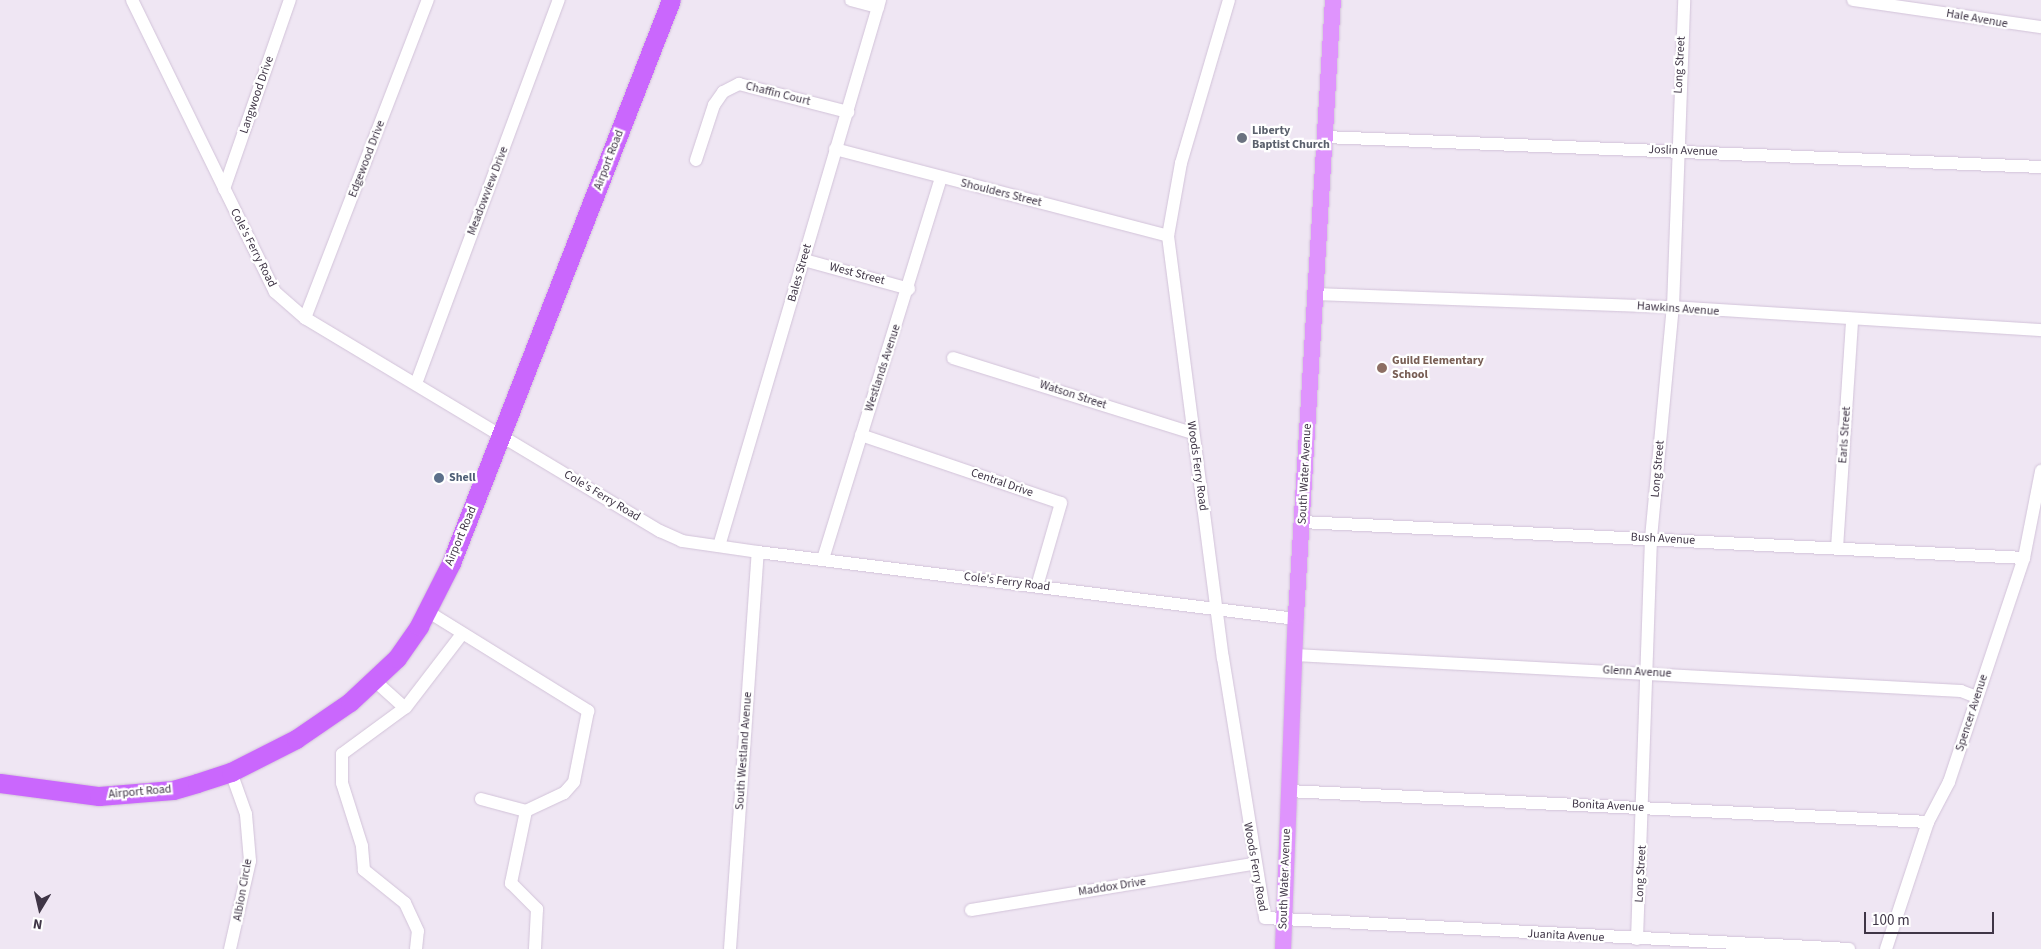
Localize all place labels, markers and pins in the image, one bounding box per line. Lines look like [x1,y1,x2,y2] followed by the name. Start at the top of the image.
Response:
[1252,124,1330,152] place label: Liberty Baptist Church
[1236,132,1248,144] marker: Liberty Baptist Church
[1392,354,1484,382] place label: Guild Elementary School
[1376,362,1388,374] marker: Guild Elementary School
[449,471,476,485] place label: Shell
[433,472,445,484] marker: Shell

